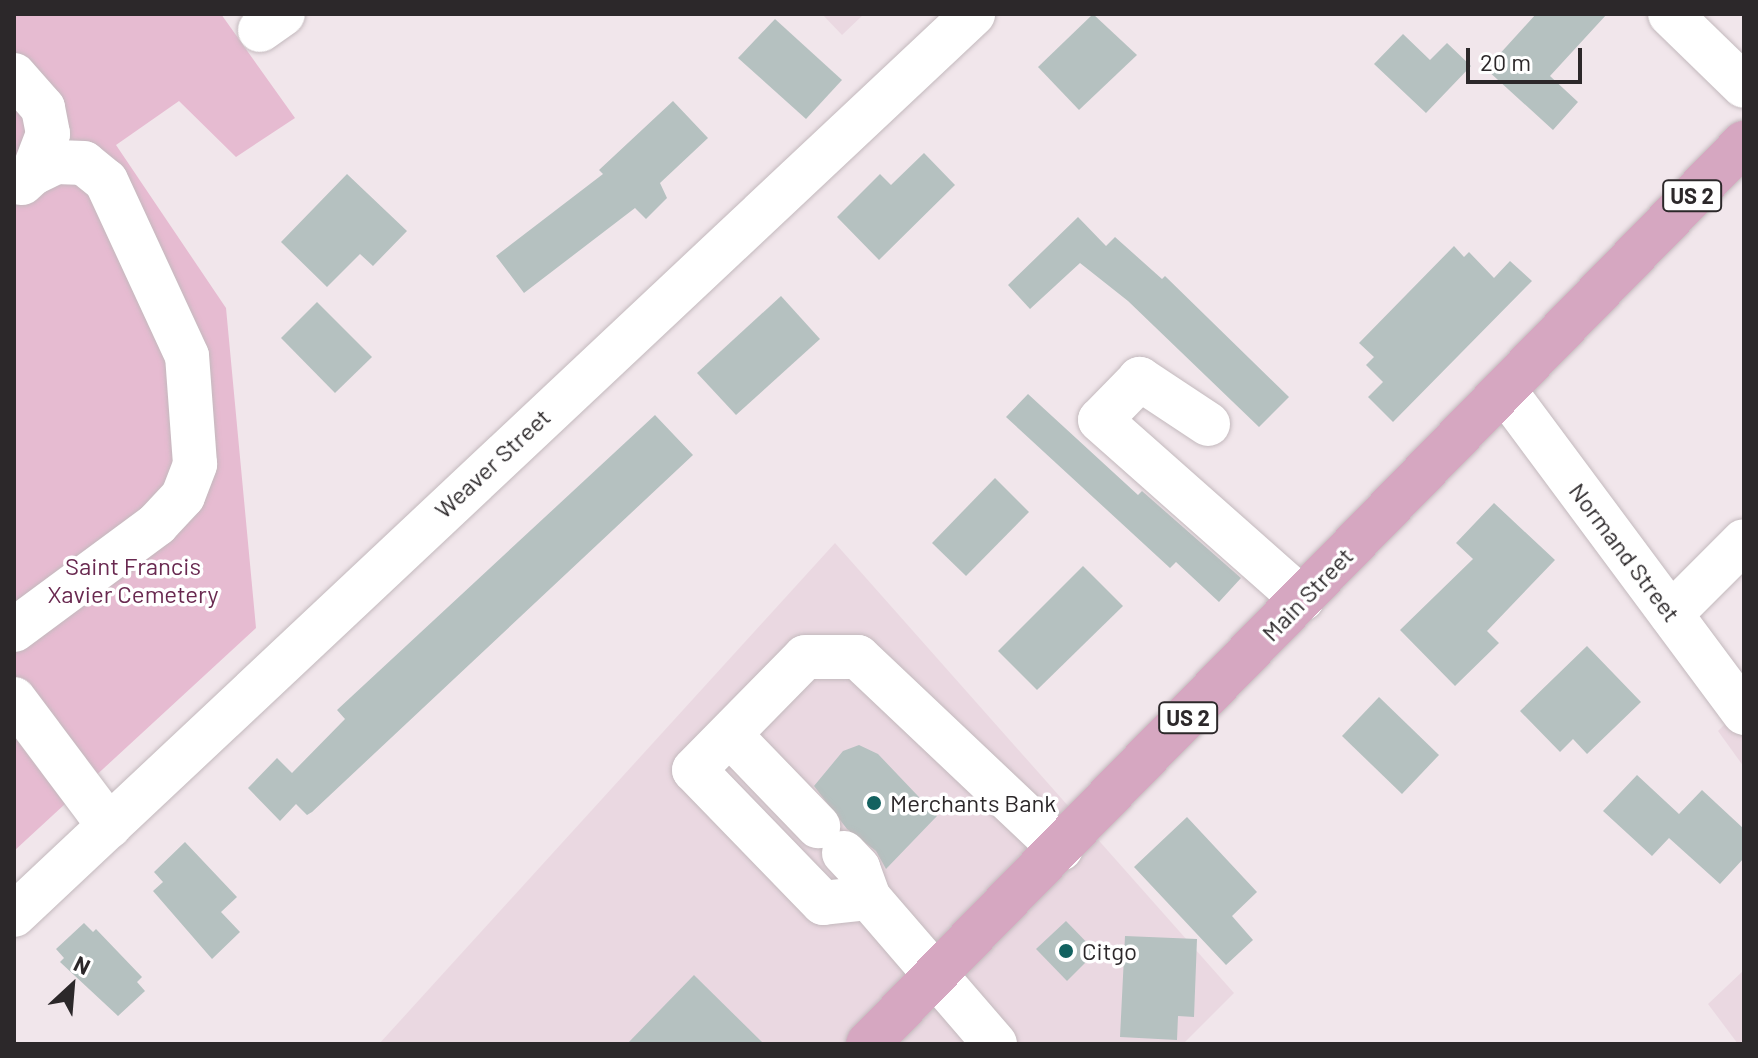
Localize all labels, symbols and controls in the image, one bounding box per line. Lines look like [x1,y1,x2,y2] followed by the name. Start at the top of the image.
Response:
[1470,32,1586,82] scale bar
[1480,47,1531,76] text: 20 m
[1662,178,1722,214] road number: US 2
[428,402,556,524] street label: Weaver Street
[1563,477,1687,627] street label: Normand Street
[1255,541,1359,647] street label: Main Street
[47,552,219,608] park label: Saint Francis Xavier Cemetery
[1158,700,1218,736] road number: US 2
[890,789,1056,817] place label: Merchants Bank
[865,794,883,812] marker: Merchants Bank
[1082,937,1137,965] place label: Citgo
[1057,942,1075,960] marker: Citgo
[32,946,112,1026] north arrow
[70,950,95,979] text: N

